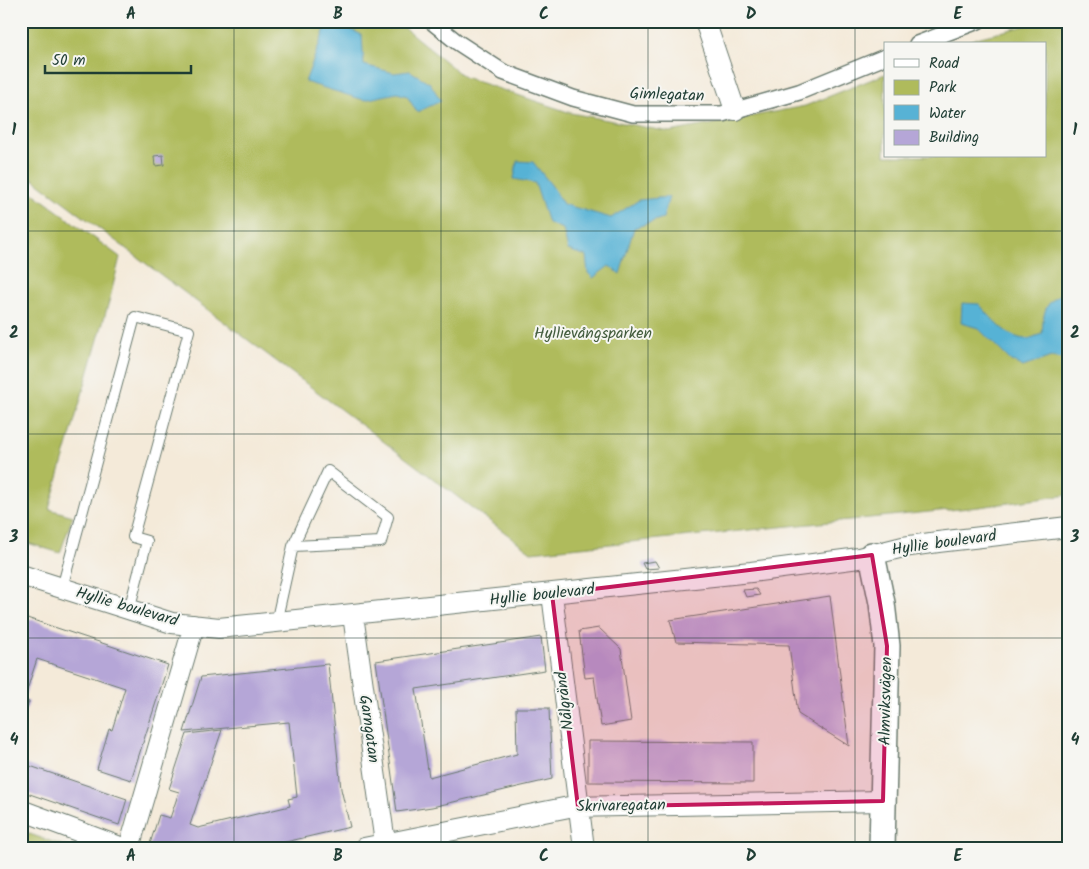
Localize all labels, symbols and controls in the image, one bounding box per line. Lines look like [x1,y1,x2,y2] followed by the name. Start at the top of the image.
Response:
[126,2,136,27] text: A
[333,2,343,27] text: B
[539,2,549,27] text: C
[746,2,757,27] text: D
[954,2,964,27] text: E
[45,42,191,74] scale bar
[884,42,1046,158] legend
[52,49,86,73] text: 50 m
[929,52,960,76] text: Road
[929,76,957,100] text: Park
[629,81,705,109] street label: Gimlegatan
[929,102,966,126] text: Water
[12,118,17,143] text: 1
[1073,118,1078,143] text: 1
[929,126,979,150] text: Building
[9,321,19,346] text: 2
[534,321,652,346] park label: Hyllievångsparken
[1070,321,1080,346] text: 2
[890,523,999,563] street label: Hyllie boulevard
[9,525,19,550] text: 3
[1070,525,1080,550] text: 3
[488,577,597,613] street label: Hyllie boulevard
[73,580,182,634] street label: Hyllie boulevard
[873,656,899,746] street label: Almviksvägen
[549,669,581,732] street label: Nålgränd
[352,693,386,765] street label: Garngatan
[10,728,19,753] text: 4
[1071,728,1080,753] text: 4
[576,793,666,819] street label: Skrivaregatan
[126,844,136,869] text: A
[333,844,343,869] text: B
[539,844,549,869] text: C
[746,844,757,869] text: D
[954,844,964,869] text: E

